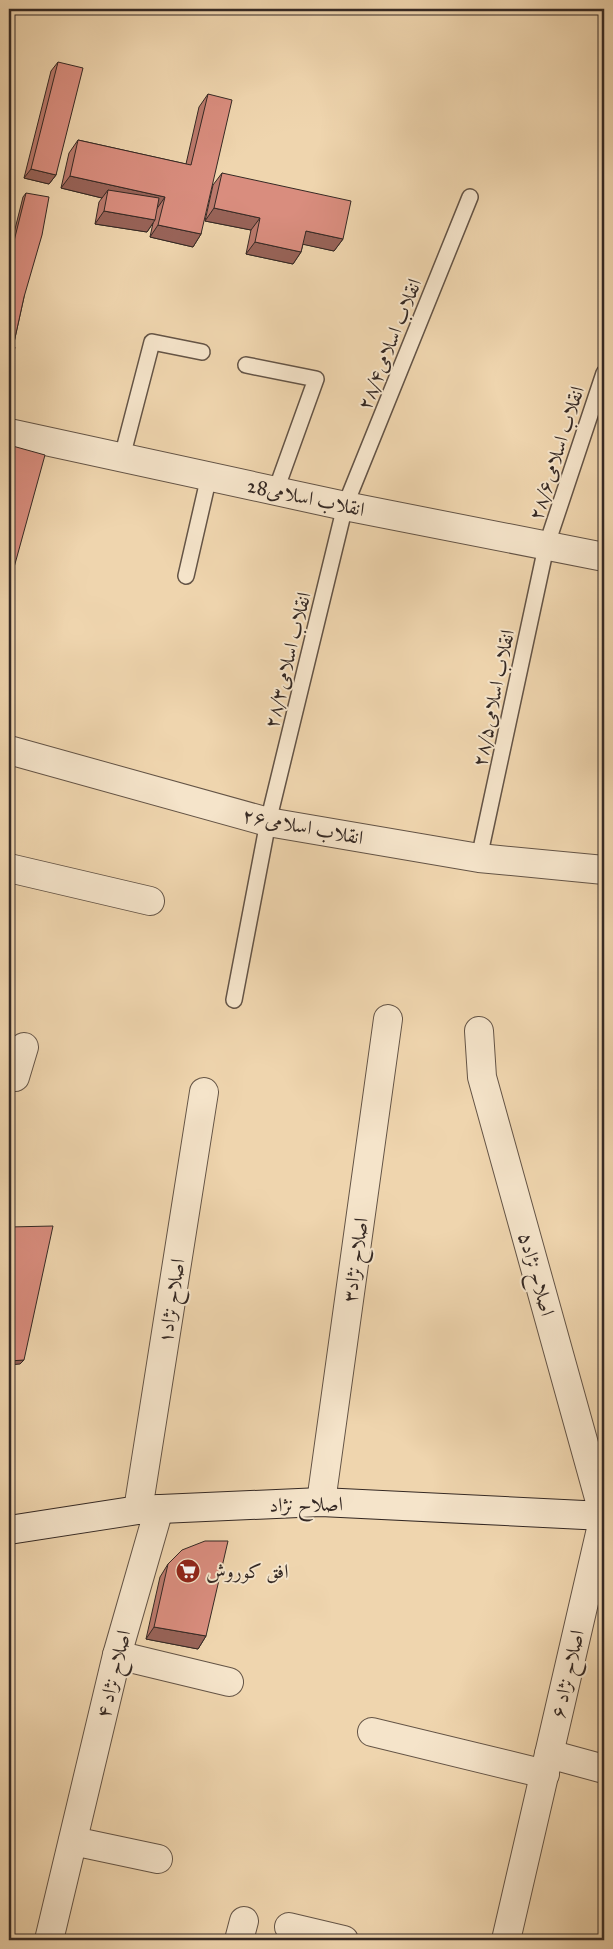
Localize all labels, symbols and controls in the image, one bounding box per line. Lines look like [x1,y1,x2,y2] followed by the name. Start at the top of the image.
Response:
[352,275,427,414] street label: انقلاب اسلامی۲۸/۴
[523,383,590,523] street label: انقلاب اسلامی۲۸/۶
[245,473,367,522] street label: 28انقلاب اسلامی
[258,589,316,731] street label: انقلاب اسلامی۲۸/۳
[467,627,520,769] street label: انقلاب اسلامی۲۸/۵
[240,803,365,850] street label: انقلاب اسلامی۲۶
[337,1216,379,1305] street label: اصلاح نژاد۳
[508,1230,560,1320] street label: اصلاح نژاد۵
[152,1257,195,1346] street label: اصلاح نژاد۱
[269,1491,343,1523] street label: اصلاح نژاد
[175,1558,201,1584] supermarket icon: افق کوروش
[206,1559,289,1584] place label: افق کوروش
[90,1627,141,1722] street label: ۴ اصلاح نژاد
[545,1628,595,1722] street label: ۶ اصلاح نژاد

